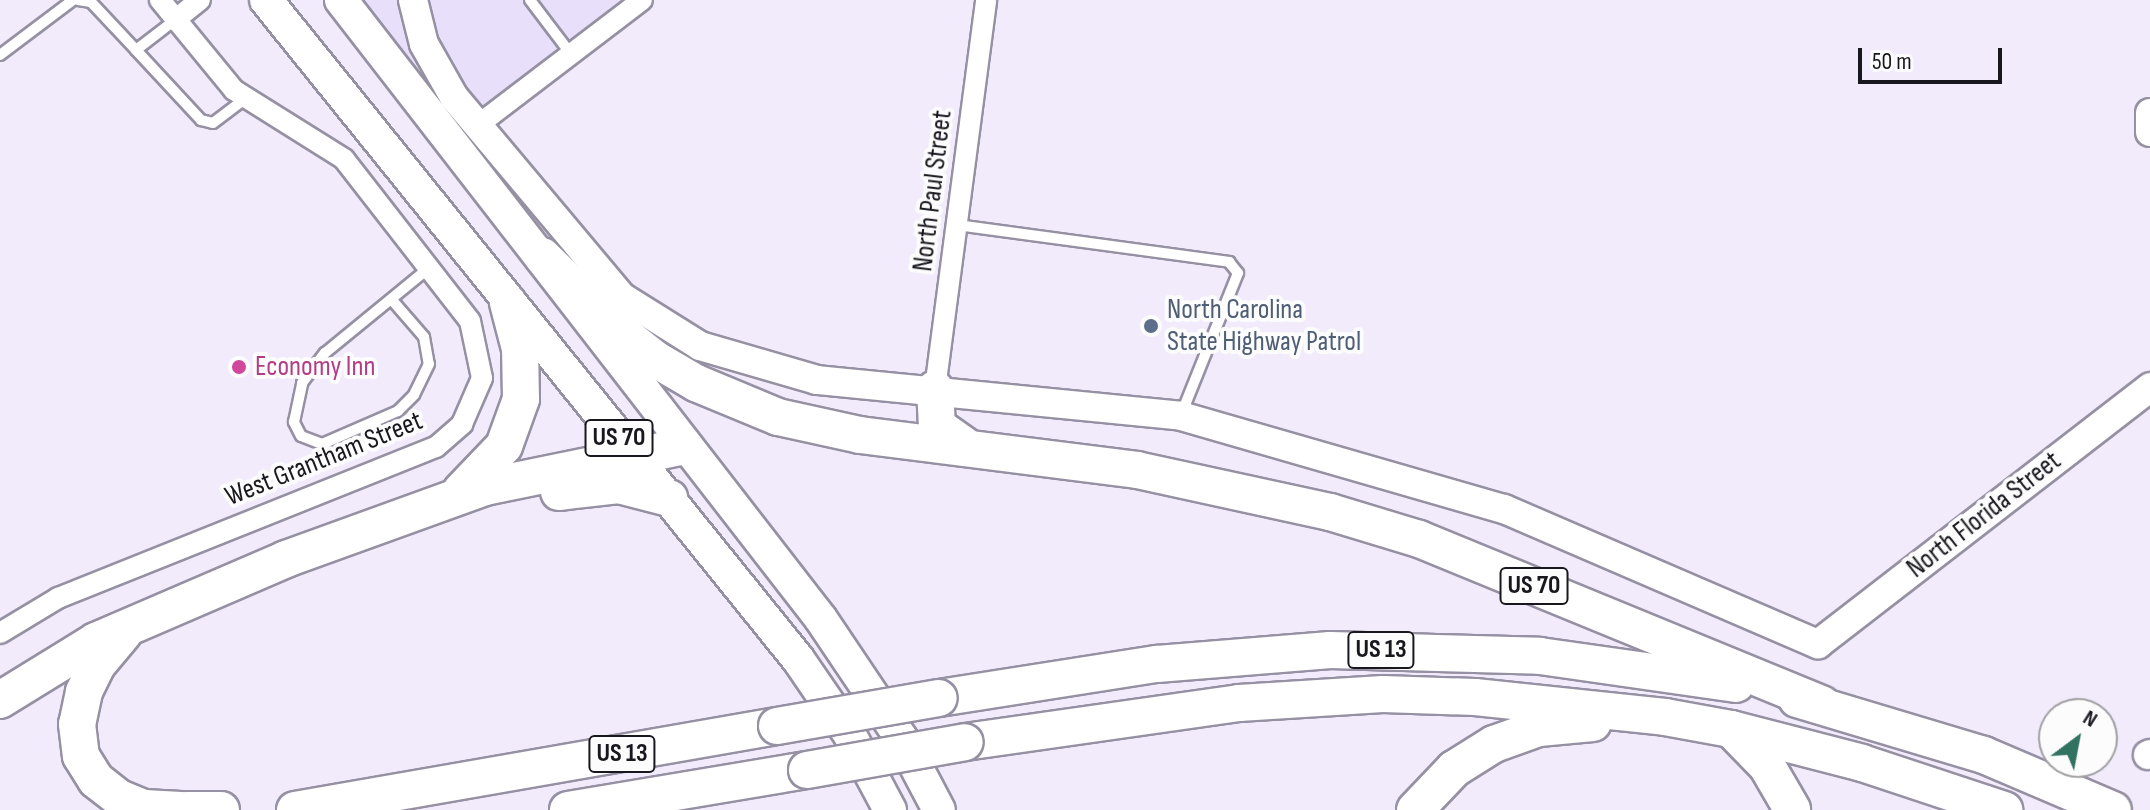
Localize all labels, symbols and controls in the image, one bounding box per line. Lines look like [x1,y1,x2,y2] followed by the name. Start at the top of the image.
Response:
[1862,32,2006,82] scale bar
[1872,47,1912,76] text: 50 m
[906,109,960,273] street label: North Paul Street
[1167,293,1361,359] place label: North Carolina State Highway Patrol
[1142,317,1160,335] marker: North Carolina State Highway Patrol
[255,350,375,384] place label: Economy Inn
[230,358,248,376] marker: Economy Inn
[221,404,427,514] street label: West Grantham Street
[583,416,655,460] road number: US 70
[1900,445,2068,585] street label: North Florida Street
[1498,564,1570,608] road number: US 70
[1347,628,1415,672] road number: US 13
[2038,698,2118,778] north arrow
[2078,704,2102,733] text: N
[588,732,656,776] road number: US 13

